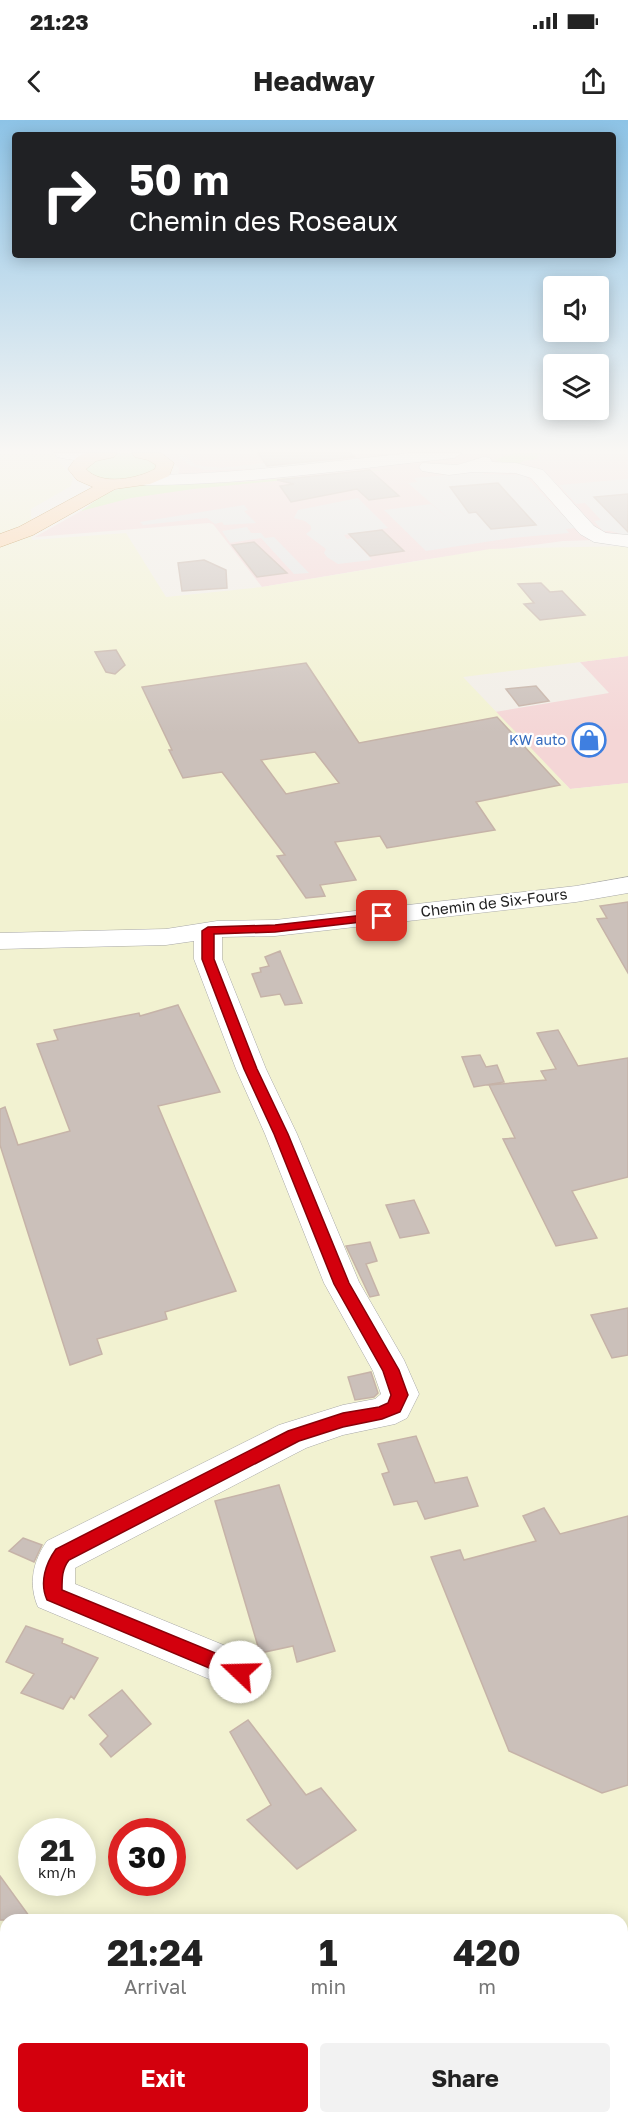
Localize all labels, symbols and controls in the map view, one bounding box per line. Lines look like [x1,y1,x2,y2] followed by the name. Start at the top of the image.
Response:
[30,8,89,35] text: 21:23
[18,65,51,98] icon: back
[253,65,375,97] text: Headway
[577,65,610,98] icon: share
[129,154,229,204] text: 50 m
[30,156,108,234] icon: right
[129,205,398,237] text: Chemin des Roseaux
[543,276,609,420] map controls
[543,276,609,342] button: sound
[543,354,609,420] button: layers
[571,722,607,758] shop icon: KW auto
[509,731,566,748] place label: KW auto
[419,884,568,920] street label: Chemin de Six-Fours
[356,890,407,941] pin
[365,899,398,932] icon: arrive
[208,1640,272,1704] position arrow
[108,1818,186,1896] speed limit sign: 30
[40,1832,74,1868] text: 21
[38,1863,76,1881] text: km/h
[107,1931,204,1974] text: 21:24
[319,1931,338,1974] text: 1
[453,1931,521,1974] text: 420
[124,1974,187,1998] text: Arrival
[311,1974,346,1998] text: min
[478,1974,496,1998] text: m
[18,2043,308,2112] button: Exit
[320,2043,610,2112] button: Share

